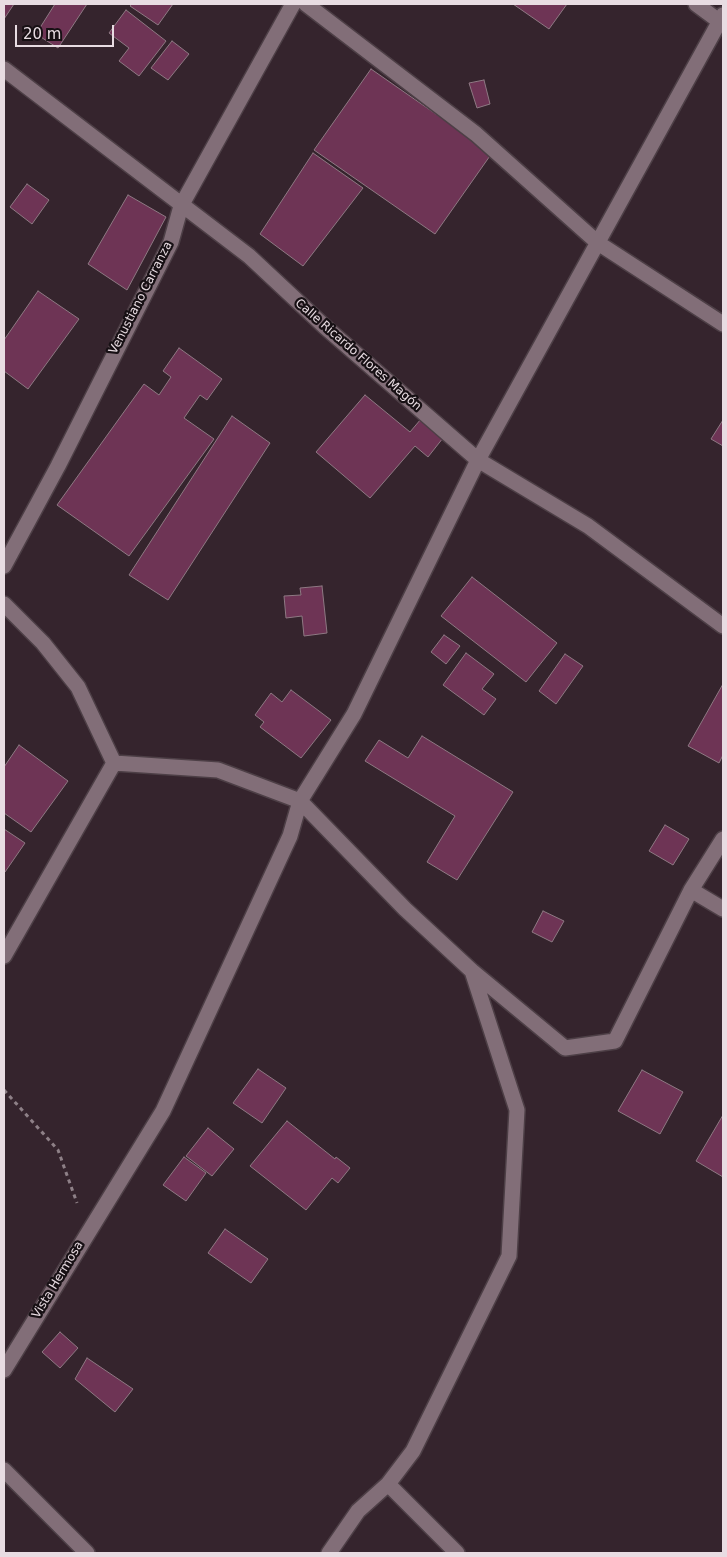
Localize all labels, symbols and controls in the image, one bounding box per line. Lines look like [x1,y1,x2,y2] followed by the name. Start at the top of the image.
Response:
[18,15,116,47] scale bar
[23,25,61,43] text: 20 m
[106,239,176,357] street label: Venustiano Carranza
[292,296,424,414] street label: Calle Ricardo Flores Magón
[29,1239,87,1321] street label: Vista Hermosa

